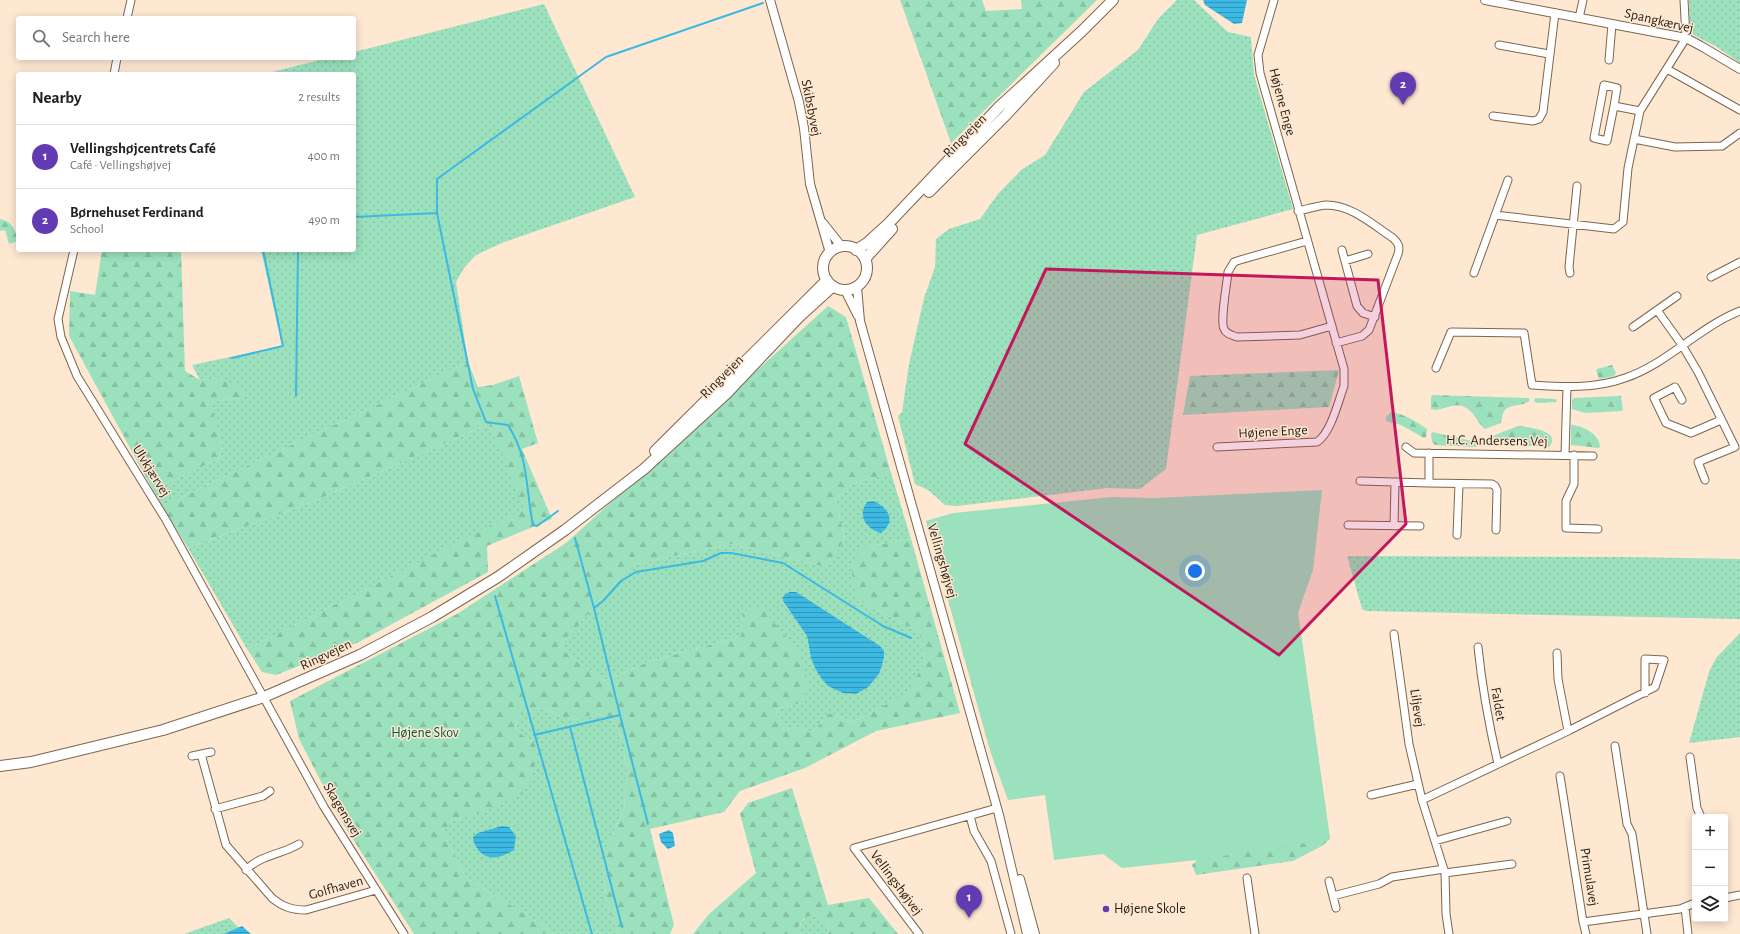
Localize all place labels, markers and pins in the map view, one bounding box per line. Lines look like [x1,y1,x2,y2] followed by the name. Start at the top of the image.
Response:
[1390,72,1416,105] pin: 2
[956,885,982,918] pin: 1
[1114,902,1186,916] place label: Højene Skole
[1101,904,1111,914] marker: Højene Skole

